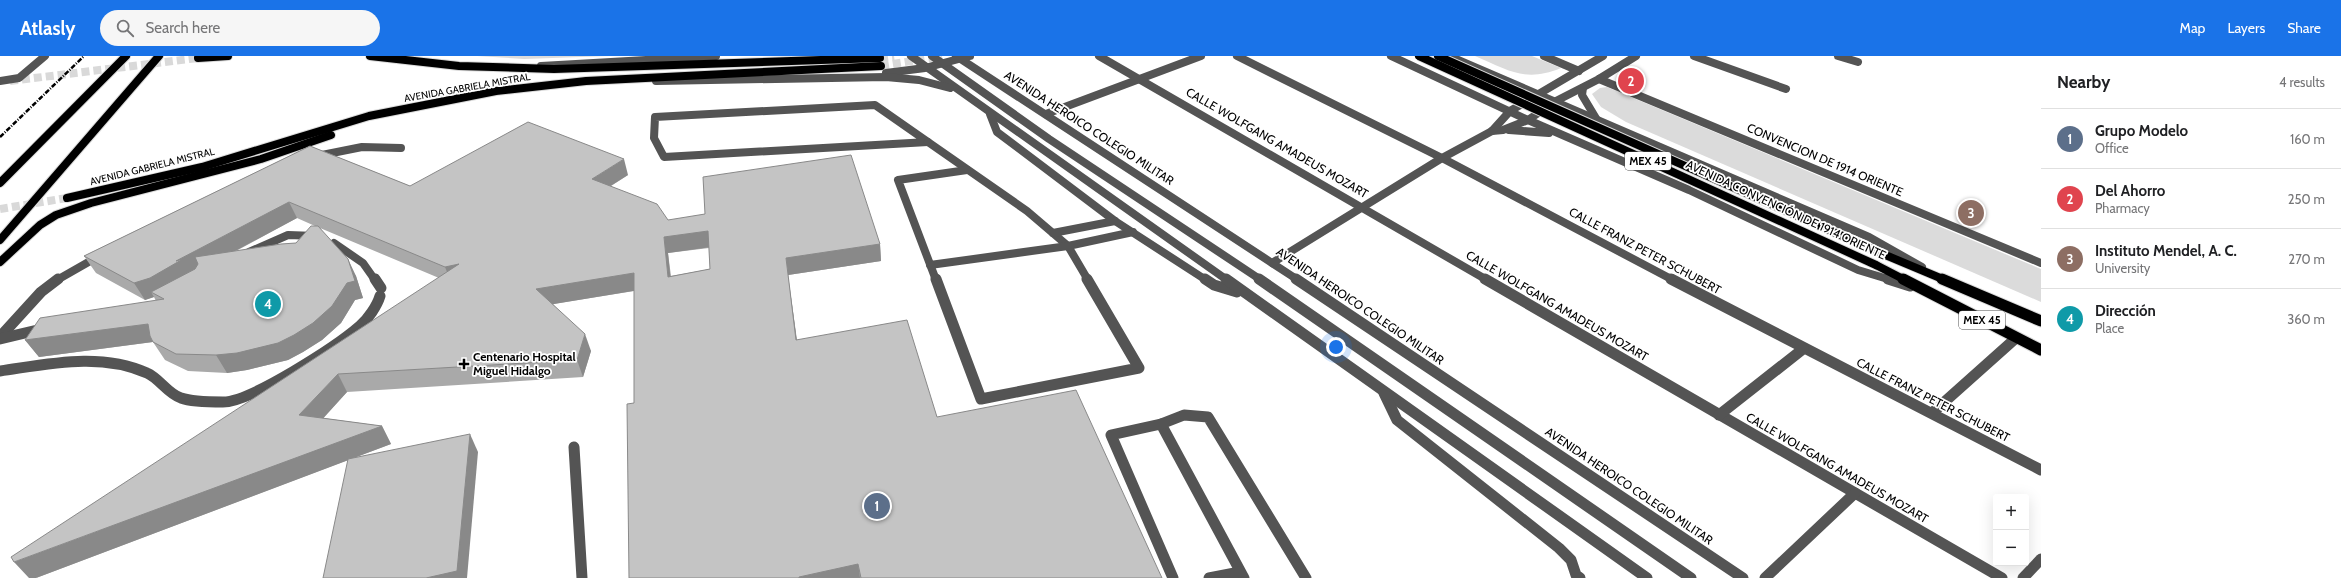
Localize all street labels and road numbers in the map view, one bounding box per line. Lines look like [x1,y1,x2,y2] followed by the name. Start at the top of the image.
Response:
[1002,67,1177,188] street label: AVENIDA HEROICO COLEGIO MILITAR
[403,70,531,105] street label: AVENIDA GABRIELA MISTRAL
[1183,84,1372,201] street label: CALLE WOLFGANG AMADEUS MOZART
[1745,120,1906,199] street label: CONVENCION DE 1914 ORIENTE
[89,145,216,188] street label: AVENIDA GABRIELA MISTRAL
[1625,152,1671,170] road number: MEX 45
[1684,156,1889,263] street label: AVENIDA CONVENCIÓN DE 1914 ORIENTE
[1567,204,1724,297] street label: CALLE FRANZ PETER SCHUBERT
[1274,244,1448,368] street label: AVENIDA HEROICO COLEGIO MILITAR
[1463,247,1652,364] street label: CALLE WOLFGANG AMADEUS MOZART
[1959,311,2005,329] road number: MEX 45
[1854,354,2013,445] street label: CALLE FRANZ PETER SCHUBERT
[1743,409,1932,526] street label: CALLE WOLFGANG AMADEUS MOZART
[1543,424,1717,548] street label: AVENIDA HEROICO COLEGIO MILITAR

